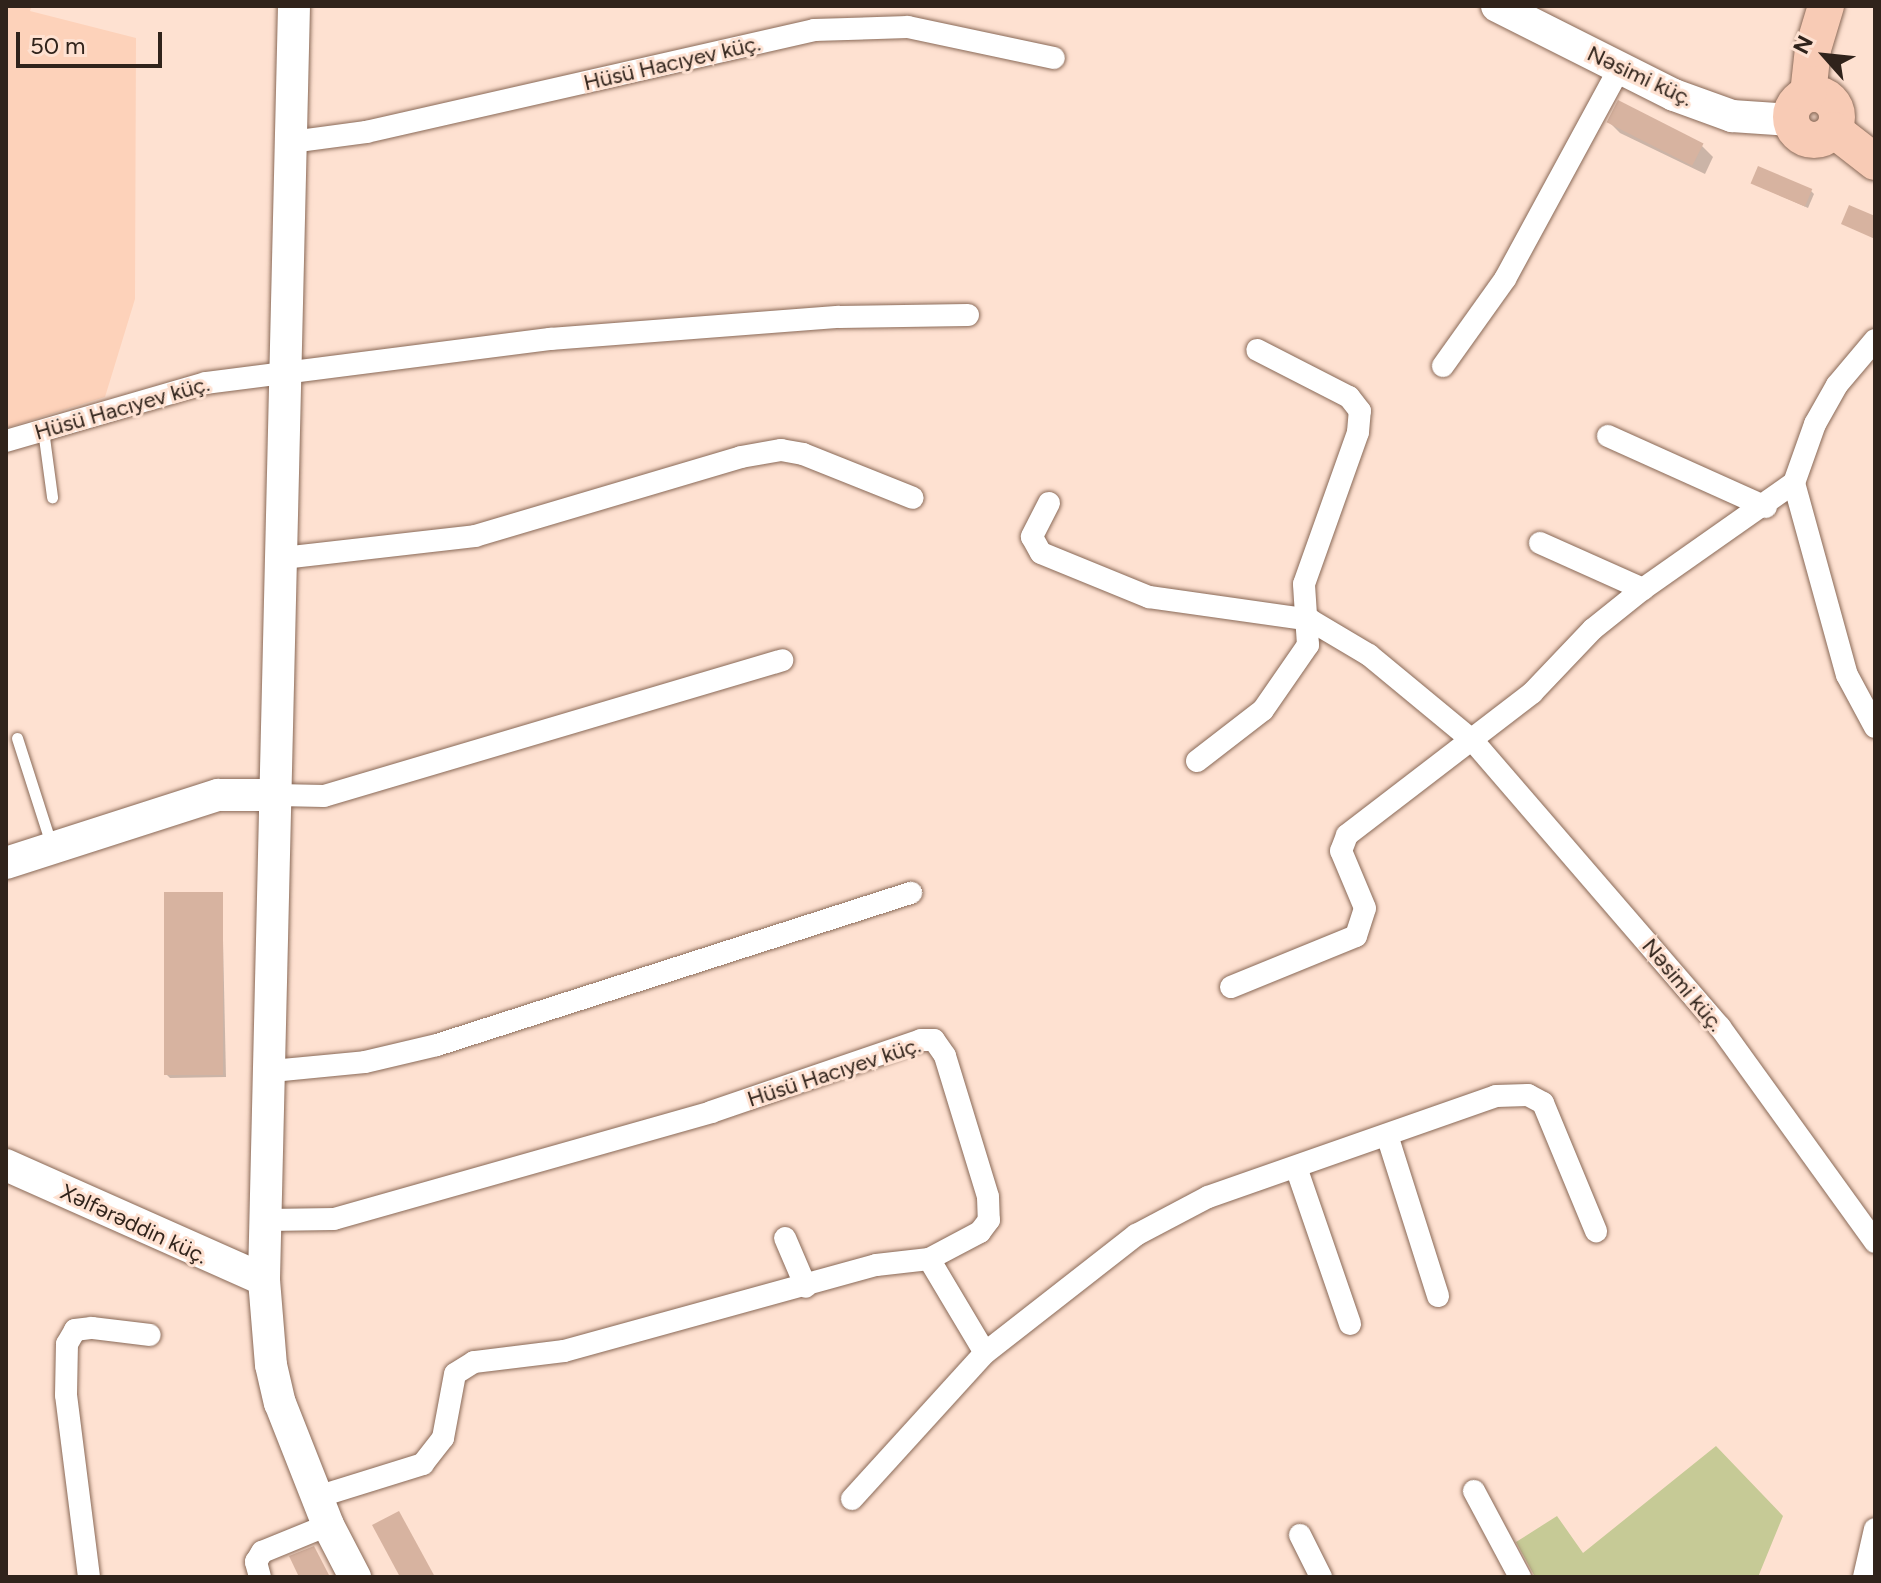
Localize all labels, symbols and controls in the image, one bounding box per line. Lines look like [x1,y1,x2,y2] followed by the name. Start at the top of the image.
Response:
[20,16,166,66] scale bar
[1785,16,1865,96] north arrow
[581,30,763,96] street label: Hüsü Hacıyev küç.
[30,31,86,60] text: 50 m
[1787,31,1819,59] text: N
[1583,40,1697,112] street label: Nəsimi küç.
[31,370,213,446] street label: Hüsü Hacıyev küç.
[1636,933,1730,1037] street label: Nəsimi küç.
[744,1032,924,1112] street label: Hüsü Hacıyev küç.
[57,1179,211,1269] street label: Xəlfərəddin küç.

